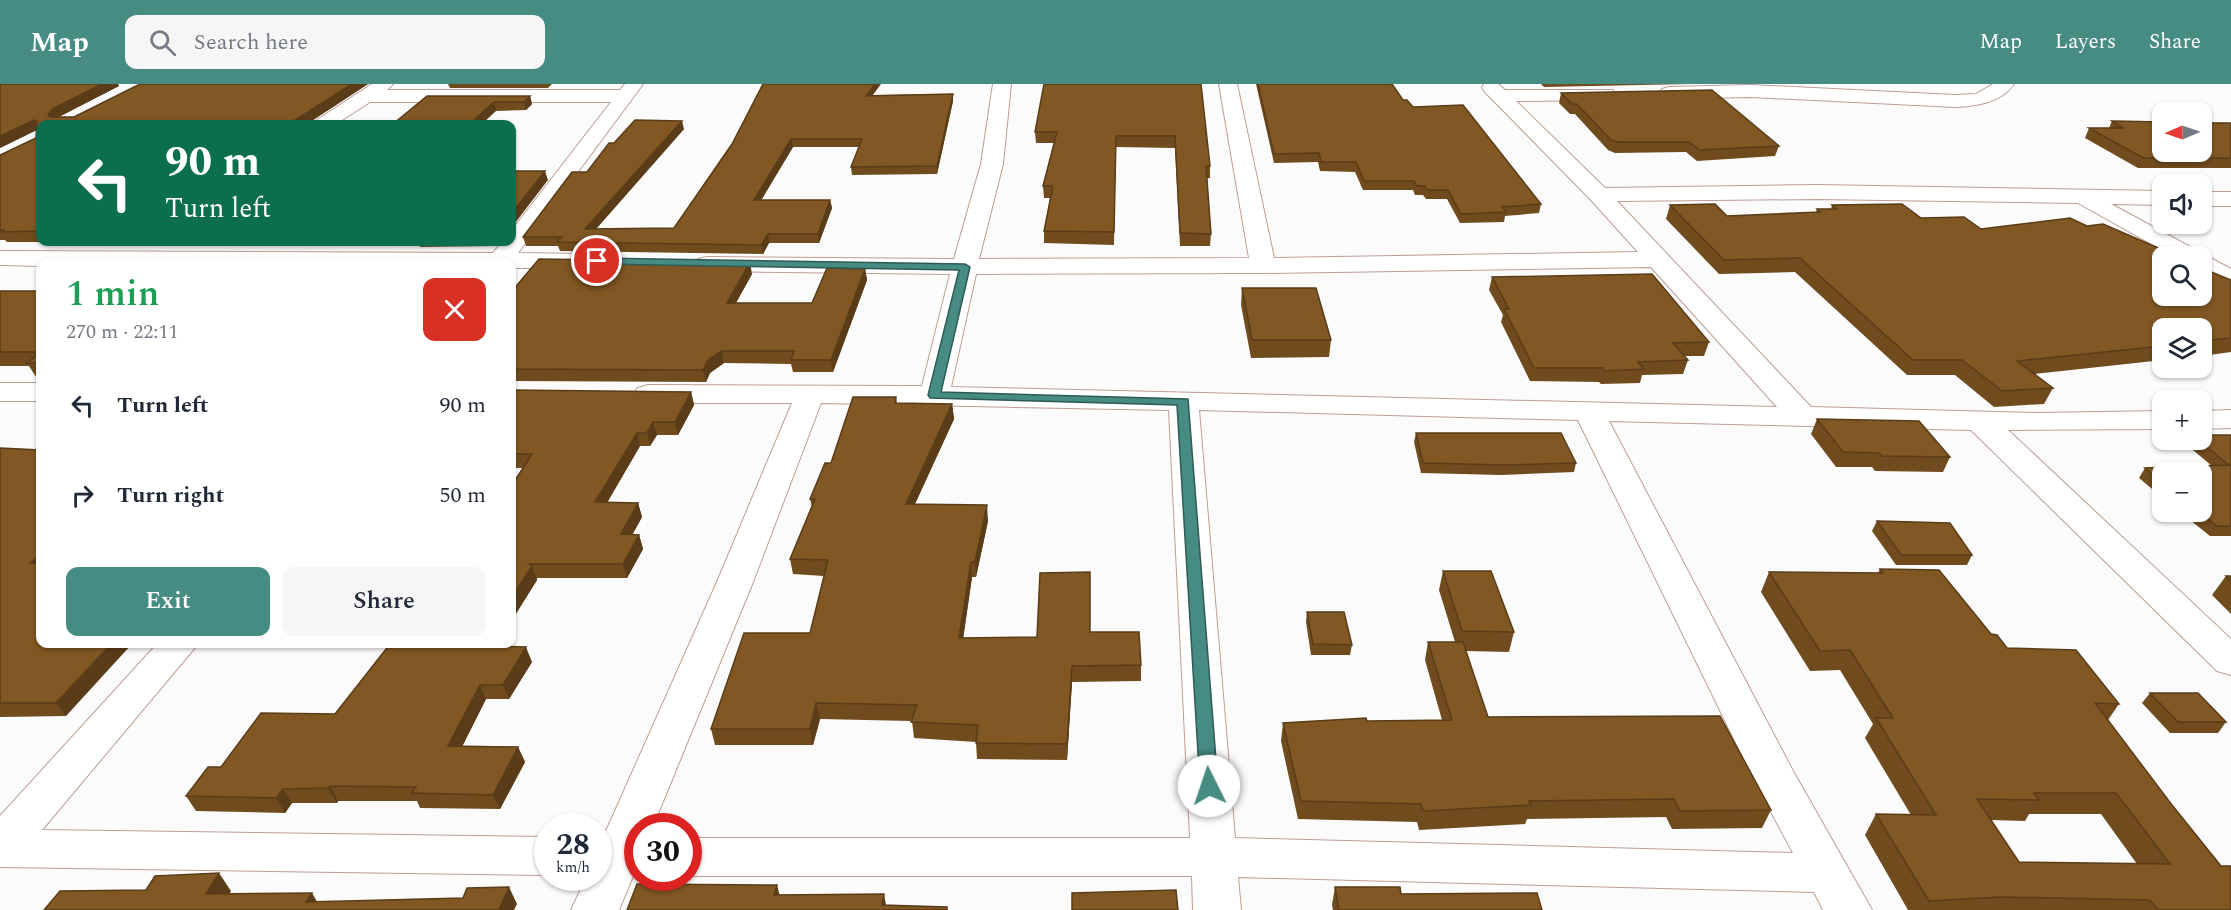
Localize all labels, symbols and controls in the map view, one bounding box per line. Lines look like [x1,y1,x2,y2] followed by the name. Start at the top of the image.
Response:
[125,15,545,69] search box
[30,21,89,64] text: Map
[146,26,179,59] icon: search
[194,26,308,59] text: Search here
[1980,26,2022,58] text: Map
[2055,26,2116,58] text: Layers
[2149,26,2201,58] text: Share
[2152,102,2212,162] north arrow
[2152,102,2212,522] map controls
[165,131,260,194] text: 90 m
[66,144,144,222] icon: left
[2152,174,2212,234] button: sound
[165,188,271,230] text: Turn left
[571,235,622,286] pin
[580,244,613,277] icon: arrive
[2152,246,2212,306] button: search
[66,267,159,322] text: 1 min
[423,278,486,341] button: close
[66,317,178,347] text: 270 m · 22:11
[2152,318,2212,378] button: layers
[66,389,99,422] icon: left
[117,389,209,422] text: Turn left
[440,389,486,422] text: 90 m
[2152,390,2212,450] button: +
[2152,462,2212,522] button: −
[66,479,99,512] icon: right
[117,479,224,512] text: Turn right
[440,479,486,512] text: 50 m
[66,567,270,636] button: Exit
[282,567,486,636] button: Share
[1177,754,1241,818] position arrow
[624,813,702,891] speed limit sign: 30
[556,822,590,868] text: 28
[556,856,590,879] text: km/h

